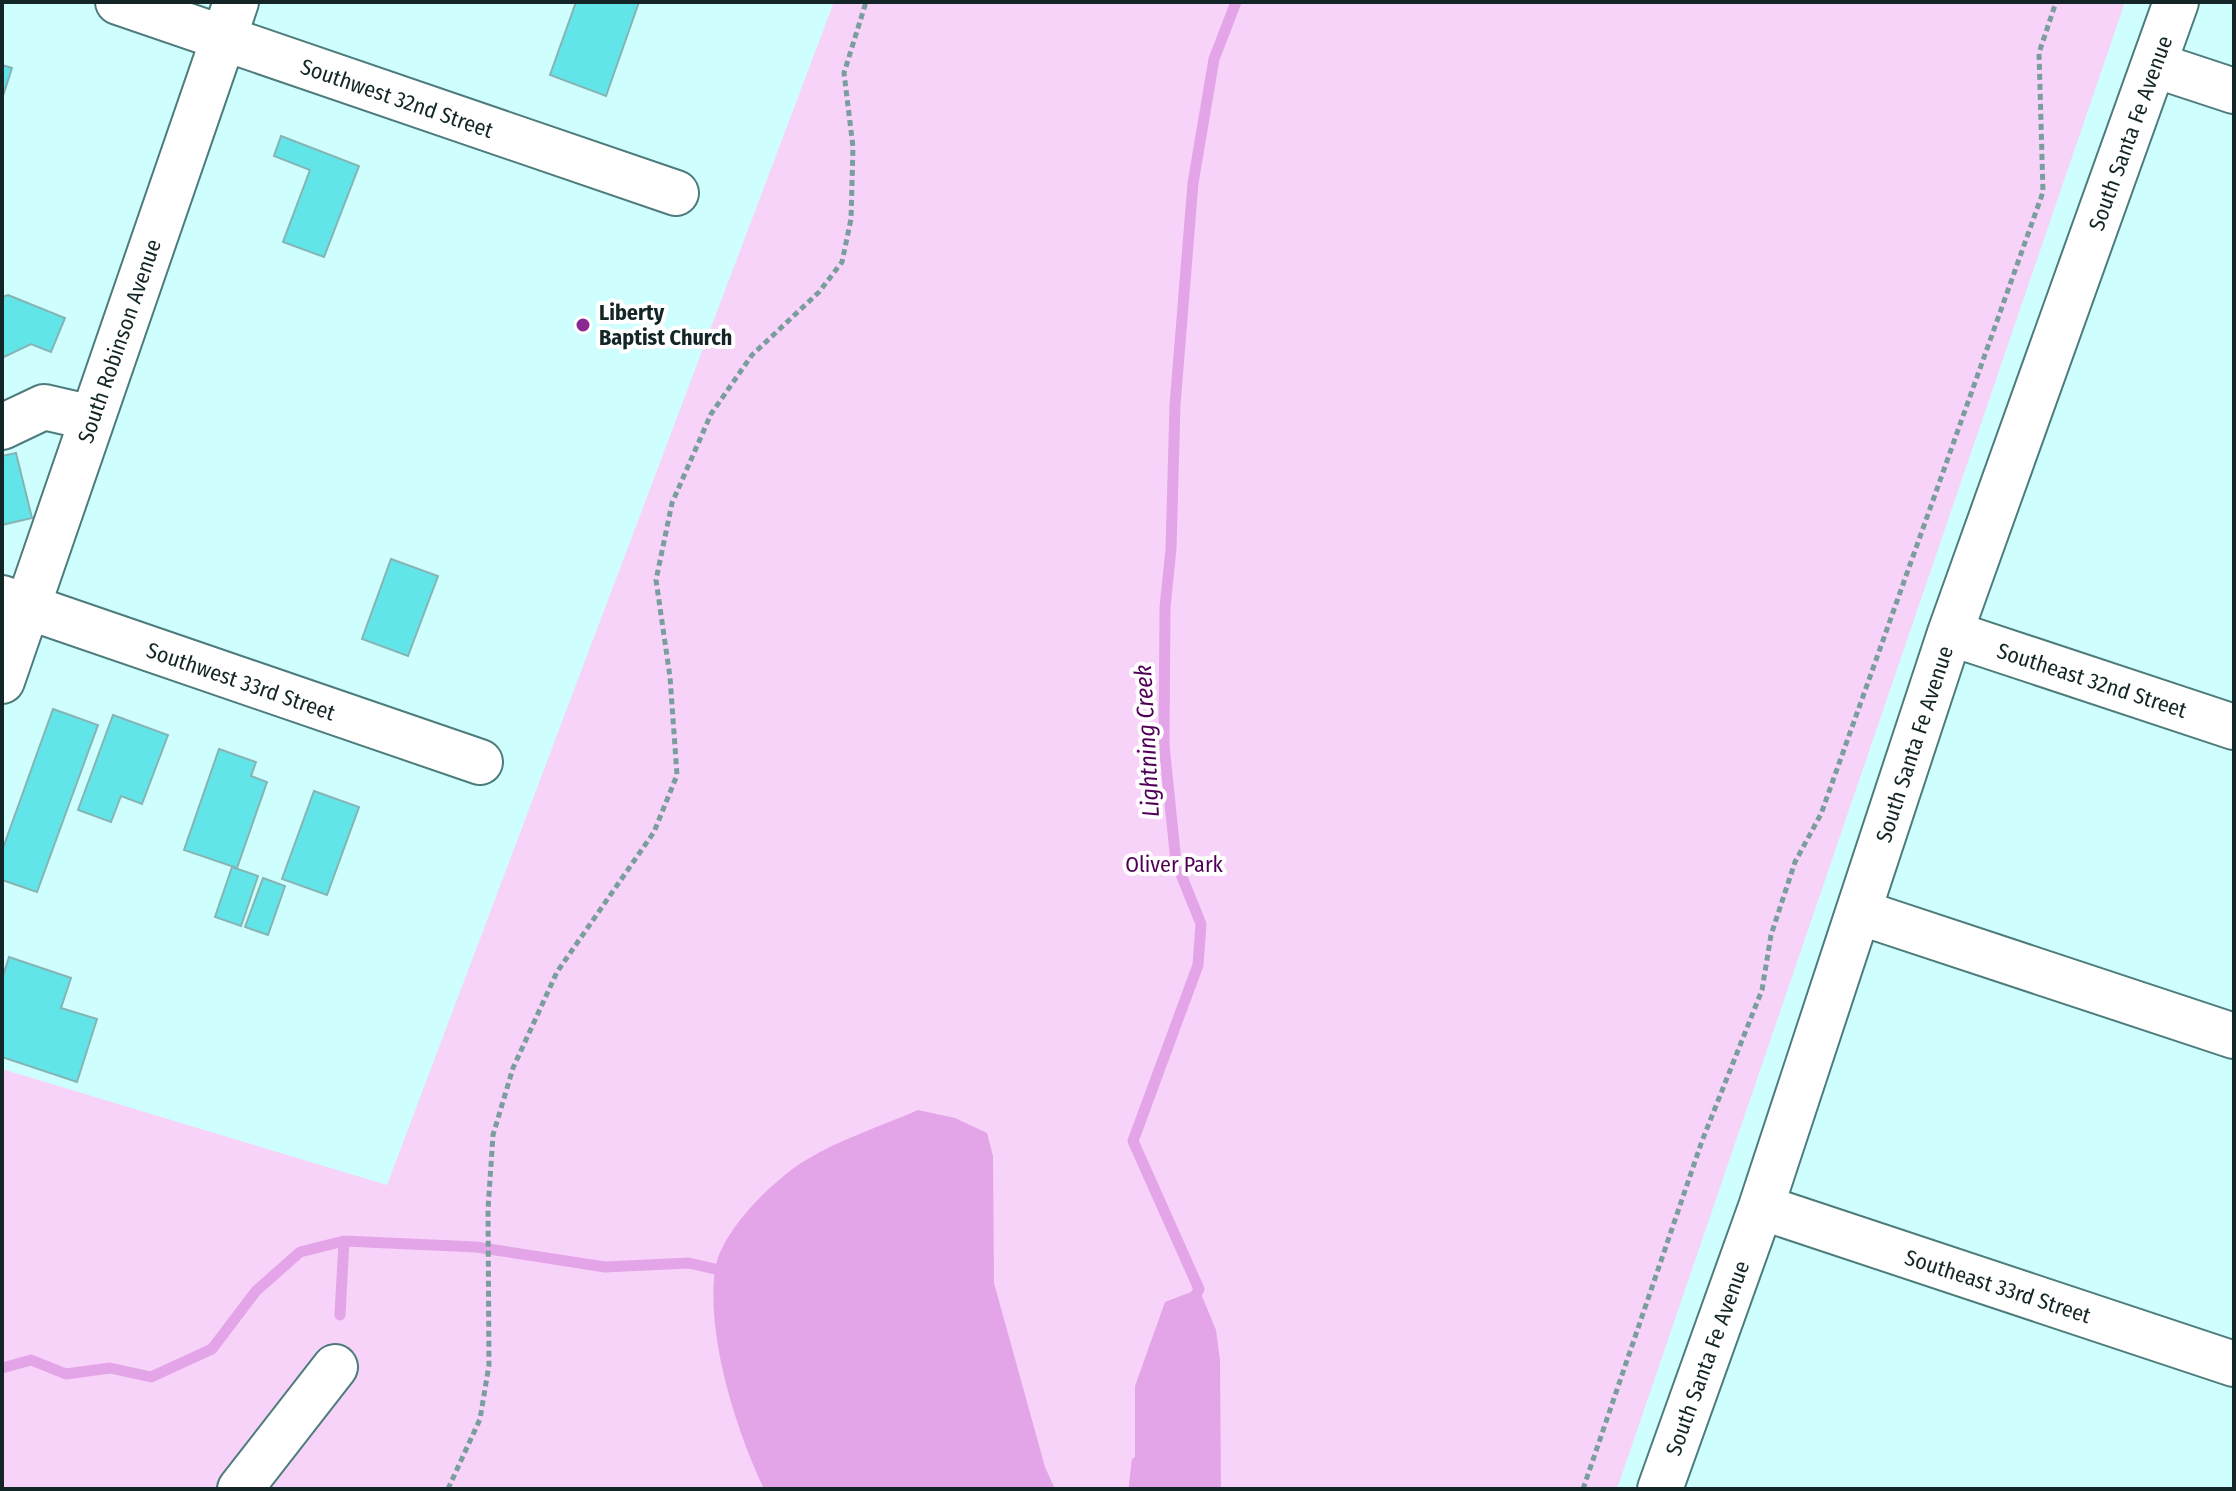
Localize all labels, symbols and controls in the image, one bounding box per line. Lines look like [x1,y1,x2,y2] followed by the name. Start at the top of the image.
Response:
[2083,32,2178,234] street label: South Santa Fe Avenue
[297,53,497,144] street label: Southwest 32nd Street
[72,236,167,447] street label: South Robinson Avenue
[599,299,732,351] place label: Liberty Baptist Church
[574,316,592,334] marker: Liberty Baptist Church
[143,637,339,727] street label: Southwest 33rd Street
[1994,637,2191,724] street label: Southeast 32nd Street
[1870,642,1959,846] street label: South Santa Fe Avenue
[1129,664,1165,818] water label: Lightning Creek
[1125,851,1224,878] park label: Oliver Park
[1902,1244,2095,1330] street label: Southeast 33rd Street
[1660,1257,1755,1459] street label: South Santa Fe Avenue

